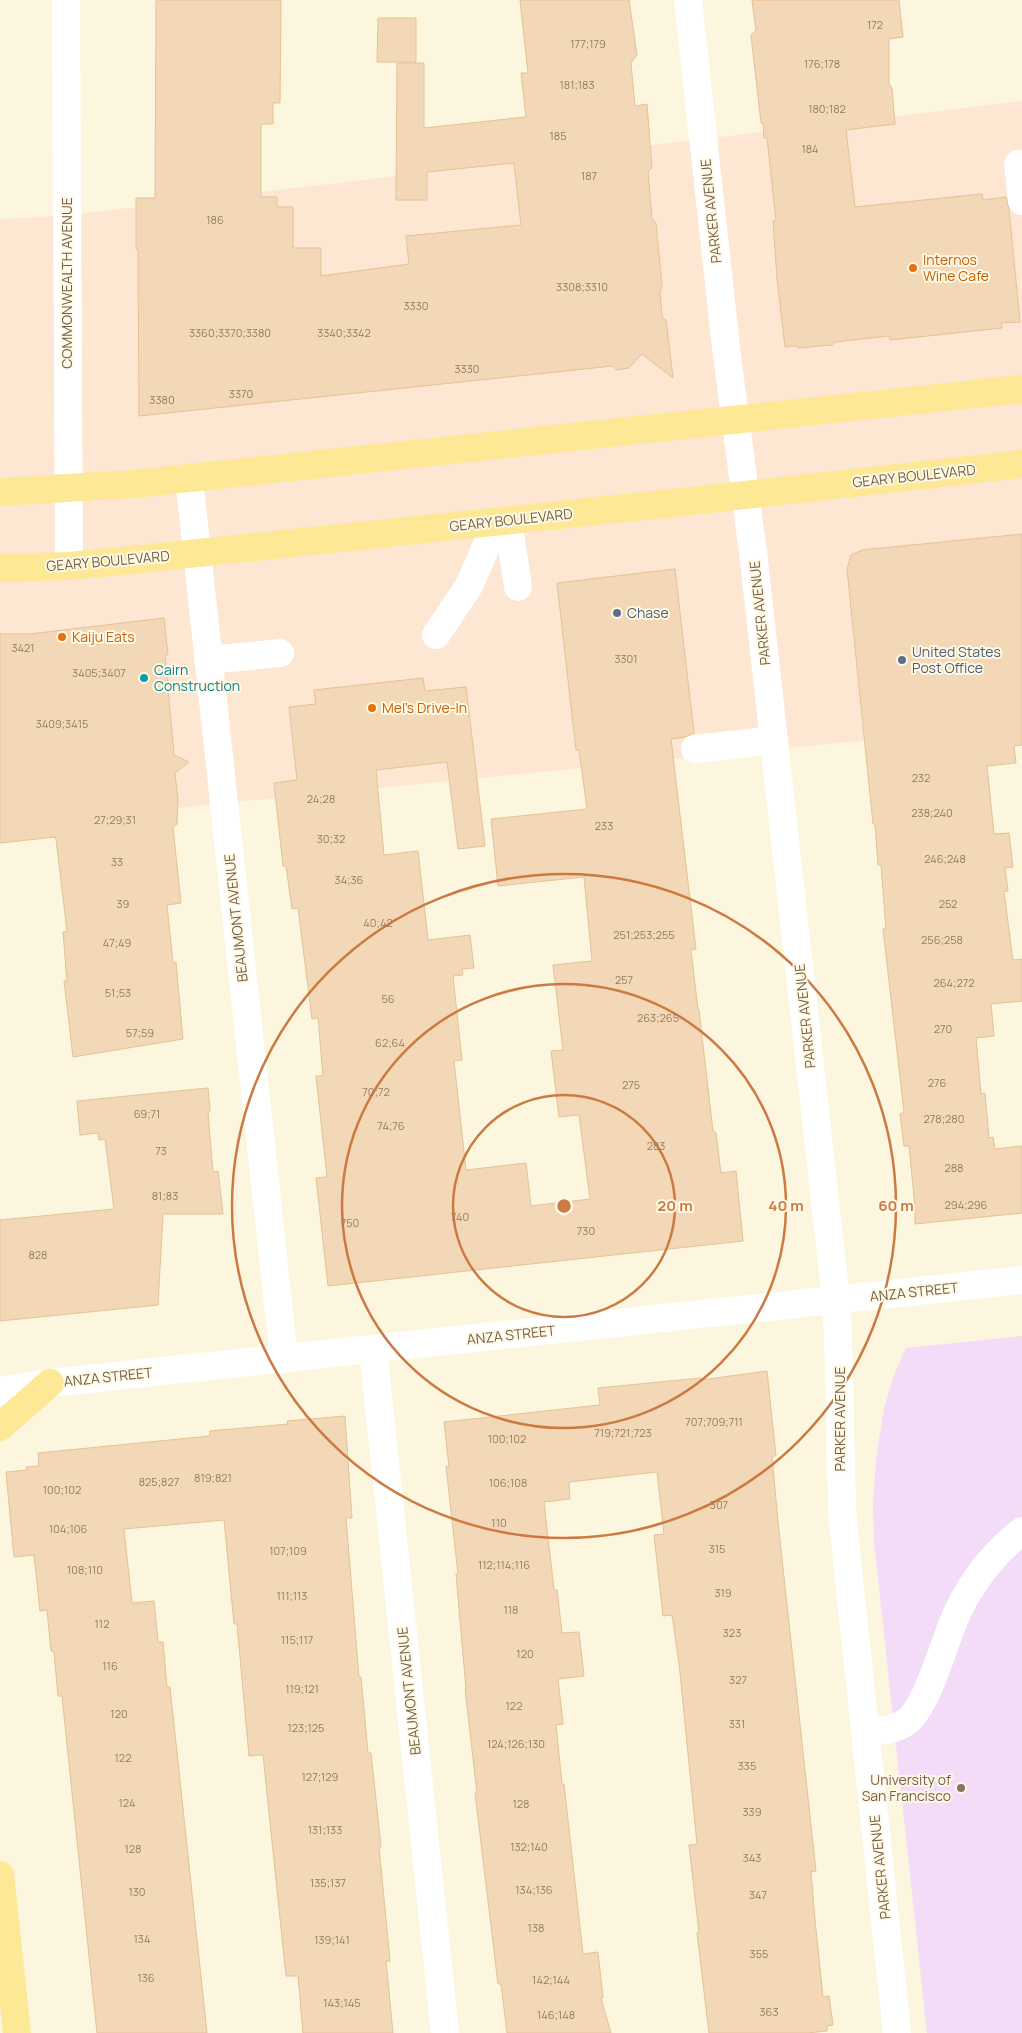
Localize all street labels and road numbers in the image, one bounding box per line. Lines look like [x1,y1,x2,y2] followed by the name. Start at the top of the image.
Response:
[696,158,725,264] street label: PARKER AVENUE
[57,197,76,369] street label: COMMONWEALTH AVENUE
[851,460,976,491] street label: GEARY BOULEVARD
[448,504,573,535] street label: GEARY BOULEVARD
[46,546,170,575] street label: GEARY BOULEVARD
[745,560,774,666] street label: PARKER AVENUE
[219,853,252,983] street label: BEAUMONT AVENUE
[790,963,819,1069] street label: PARKER AVENUE
[869,1277,960,1306] street label: ANZA STREET
[466,1320,557,1349] street label: ANZA STREET
[63,1362,154,1391] street label: ANZA STREET
[830,1366,849,1472] street label: PARKER AVENUE
[392,1626,425,1756] street label: BEAUMONT AVENUE
[865,1814,894,1920] street label: PARKER AVENUE

